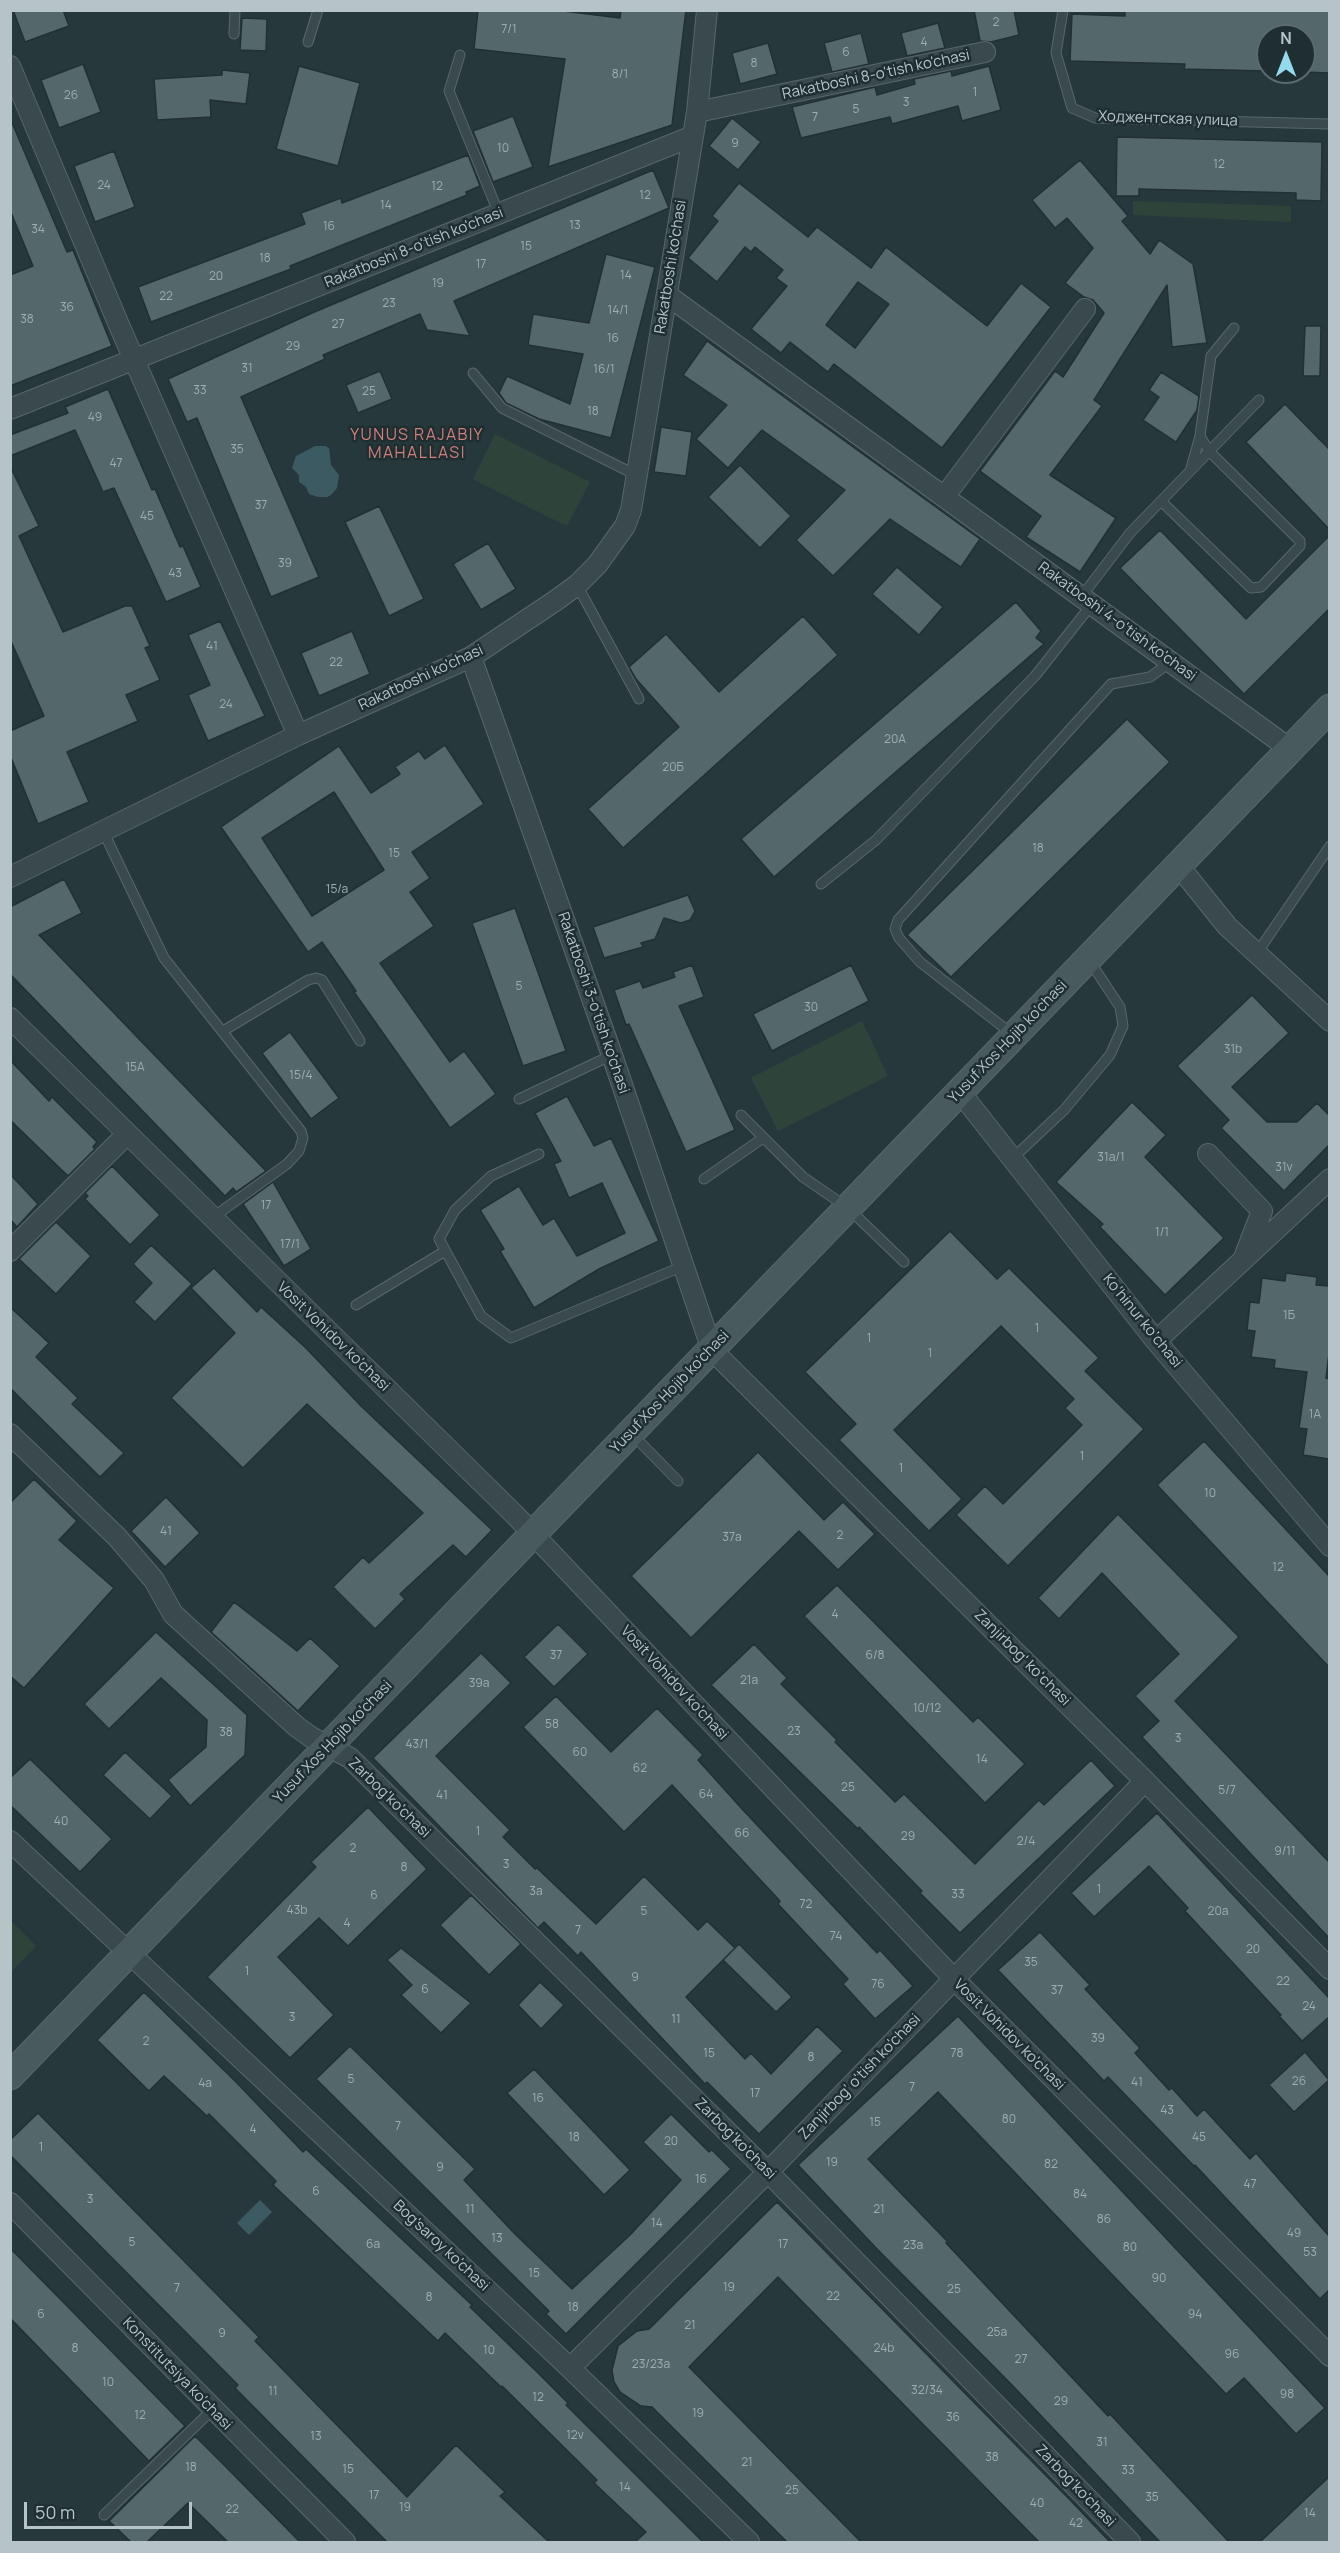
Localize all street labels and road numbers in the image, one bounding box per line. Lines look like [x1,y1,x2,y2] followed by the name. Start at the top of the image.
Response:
[781,46,971,104] street label: Rakatboshi 8-o'tish ko'chasi
[1098,108,1238,130] street label: Ходжентская улица
[652,199,690,335] street label: Rakatboshi ko'chasi
[322,204,506,292] street label: Rakatboshi 8-o'tish ko'chasi
[1034,558,1200,686] street label: Rakatboshi 4-o'tish ko'chasi
[356,641,486,715] street label: Rakatboshi ko'chasi
[553,910,633,1096] street label: Rakatboshi 3-o'tish ko'chasi
[945,977,1071,1107] street label: Yusuf Xos Hojib ko'chasi
[1099,1270,1185,1372] street label: Ko‘hinur ko‘chasi
[273,1279,393,1395] street label: Vosit Vohidov ko'chasi
[607,1327,733,1457] street label: Yusuf Xos Hojib ko'chasi
[970,1606,1074,1710] street label: Zanjirbogʻ koʻchasi
[616,1622,732,1744] street label: Vosit Vohidov ko'chasi
[270,1677,396,1807] street label: Yusuf Xos Hojib ko'chasi
[344,1754,434,1842] street label: Zarbog'ko'chasi
[950,1976,1068,2094] street label: Vosit Vohidov ko'chasi
[795,2010,925,2144] street label: Zanjirbog' o'tish ko'chasi
[691,2095,779,2183] street label: Zarbog'ko'chasi
[389,2197,493,2295] street label: Bog'saroy ko'chasi
[119,2314,235,2434] street label: Konstitutsiya ko'chasi
[1031,2441,1119,2531] street label: Zarbog'ko'chasi

